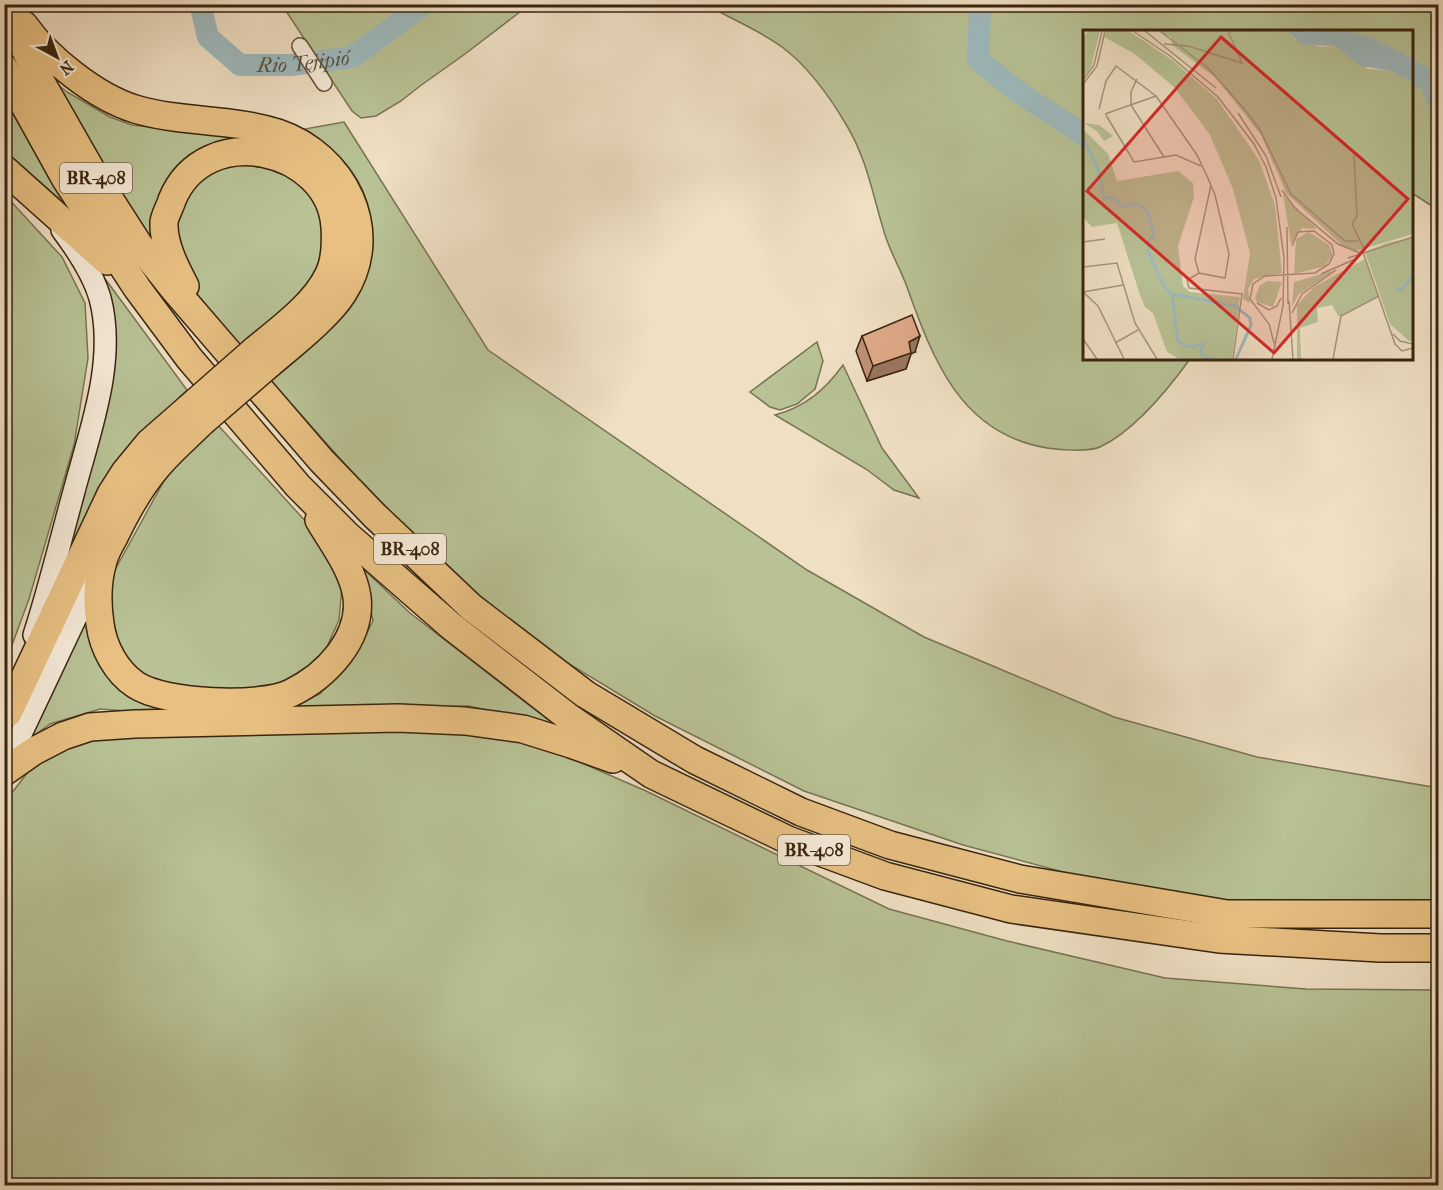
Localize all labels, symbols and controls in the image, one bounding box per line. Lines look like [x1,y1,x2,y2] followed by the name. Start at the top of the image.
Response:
[27,27,87,87] north arrow
[1083,30,1413,360] inset map
[255,45,354,77] water label: Rio Tejipió
[55,57,77,80] text: N
[60,163,132,193] road number: BR-408
[374,534,446,564] road number: BR-408
[778,835,850,865] road number: BR-408

